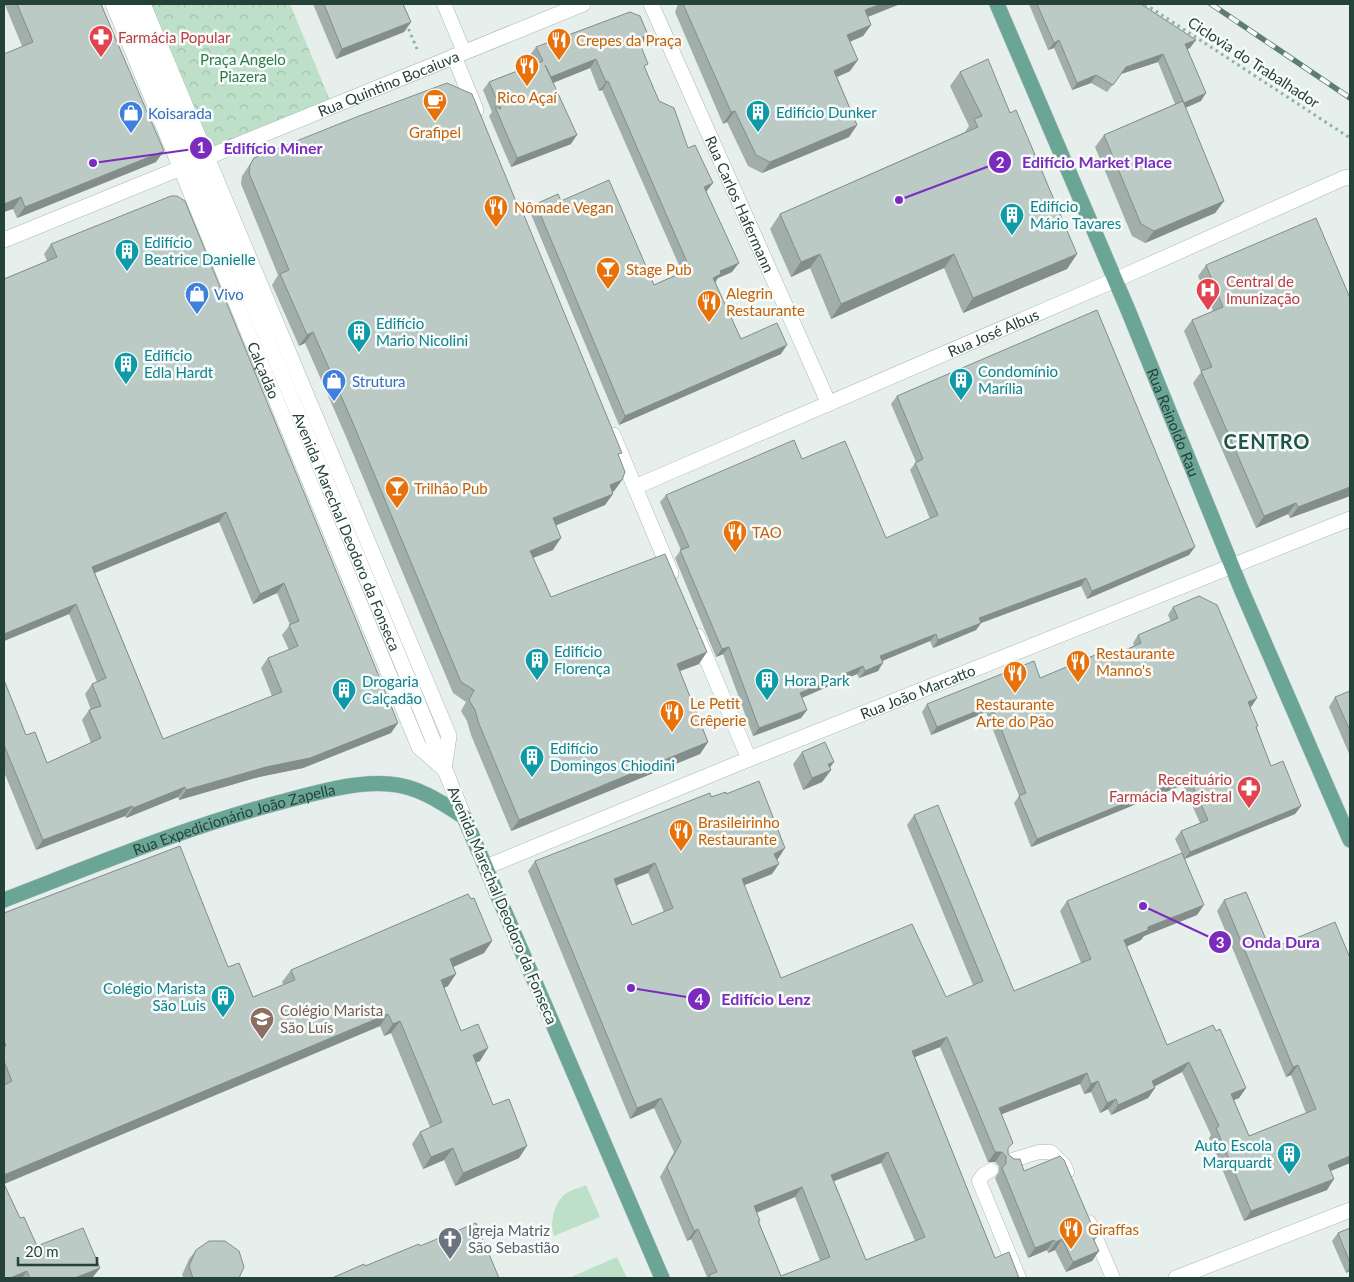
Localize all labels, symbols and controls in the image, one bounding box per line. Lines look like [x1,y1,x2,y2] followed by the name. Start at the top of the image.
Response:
[1185,13,1324,112] street label: Ciclovia do Trabalhador
[88,24,114,58] pharmacy icon: Farmácia Popular
[546,27,572,61] restaurant icon: Crepes da Praça
[118,28,231,46] place label: Farmácia Popular
[576,31,682,49] place label: Crepes da Praça
[315,47,461,120] street label: Rua Quintino Bocaiuva
[200,50,286,85] park label: Praça Angelo Piazera
[514,53,540,87] restaurant icon: Rico Açaí
[422,88,448,122] cafe icon: Grafipel
[497,88,558,106] place label: Rico Açaí
[745,99,771,133] building icon: Edifício Dunker
[118,100,144,134] shop icon: Koisarada
[776,103,877,121] place label: Edifício Dunker
[148,104,212,122] place label: Koisarada
[409,123,461,141] place label: Grafipel
[188,133,333,164] callout: Edifício Miner
[702,133,778,275] street label: Rua Carlos Hafermann
[197,138,205,156] text: 1
[223,138,323,157] text: Edifício Miner
[987,147,1182,178] callout: Edifício Market Place
[1022,152,1172,171] text: Edifício Market Place
[996,153,1005,171] text: 2
[483,194,509,228] restaurant icon: Nômade Vegan
[1030,197,1121,232] place label: Edifício Mário Tavares
[514,198,614,216] place label: Nômade Vegan
[999,202,1025,236] building icon: Edifício Mário Tavares
[144,233,256,268] place label: Edifício Beatrice Danielle
[114,238,140,272] building icon: Edifício Beatrice Danielle
[595,256,621,290] bar icon: Stage Pub
[626,260,692,278] place label: Stage Pub
[1226,272,1300,307] place label: Central de Imunização
[1195,277,1221,311] hospital icon: Central de Imunização
[184,281,210,315] shop icon: Vivo
[726,284,805,319] place label: Alegrin Restaurante
[214,285,244,303] place label: Vivo
[696,289,722,323] restaurant icon: Alegrin Restaurante
[945,305,1042,360] street label: Rua José Albus
[376,314,468,349] place label: Edifício Mario Nicolini
[346,319,372,353] building icon: Edifício Mario Nicolini
[244,339,284,401] street label: Calçadão
[144,346,214,381] place label: Edifício Edla Hardt
[113,351,139,385] building icon: Edifício Edla Hardt
[978,362,1058,397] place label: Condomínio Marília
[1143,365,1204,479] street label: Rua Reinoldo Rau
[948,367,974,401] building icon: Condomínio Marília
[321,368,347,402] shop icon: Strutura
[352,372,406,390] place label: Strutura
[289,409,405,654] street label: Avenida Marechal Deodoro da Fonseca
[1224,429,1310,453] district label: CENTRO
[384,475,410,509] bar icon: Trilhão Pub
[414,479,488,497] place label: Trilhão Pub
[722,519,748,553] restaurant icon: TAO
[752,523,782,541] place label: TAO
[554,642,610,677] place label: Edifício Florença
[1096,644,1175,679] place label: Restaurante Manno's
[524,647,550,681] building icon: Edifício Florença
[1065,649,1091,683] restaurant icon: Restaurante Manno's
[1002,660,1028,694] restaurant icon: Restaurante Arte do Pão
[858,661,978,723] street label: Rua João Marcatto
[754,667,780,701] building icon: Hora Park
[784,671,850,689] place label: Hora Park
[362,672,422,707] place label: Drogaria Calçadão
[331,677,357,711] building icon: Drogaria Calçadão
[690,694,746,729] place label: Le Petit Crêperie
[976,695,1054,730] place label: Restaurante Arte do Pão
[659,699,685,733] restaurant icon: Le Petit Crêperie
[550,739,675,774] place label: Edifício Domingos Chiodini
[519,744,545,778] building icon: Edifício Domingos Chiodini
[1109,770,1232,805] place label: Receituário Farmácia Magistral
[1236,775,1262,809] pharmacy icon: Receituário Farmácia Magistral
[130,780,337,859] street label: Rua Expedicionário João Zapella
[445,783,561,1027] street label: Avenida Marechal Deodoro da Fonseca
[698,813,780,848] place label: Brasileirinho Restaurante
[668,818,694,852] restaurant icon: Brasileirinho Restaurante
[1207,927,1330,958] callout: Onda Dura
[1242,932,1320,951] text: Onda Dura
[1216,933,1224,951] text: 3
[103,979,206,1014] place label: Colégio Marista São Luis
[210,984,236,1018] building icon: Colégio Marista São Luis
[687,984,821,1015] callout: Edifício Lenz
[721,989,811,1008] text: Edifício Lenz
[695,990,704,1008] text: 4
[280,1001,383,1036] place label: Colégio Marista São Luís
[249,1006,275,1040] school or university icon: Colégio Marista São Luís
[1194,1136,1273,1171] place label: Auto Escola Marquardt
[1276,1141,1302,1175] building icon: Auto Escola Marquardt
[1058,1216,1084,1250] restaurant icon: Giraffas
[1088,1220,1139,1238] place label: Giraffas
[468,1221,559,1256] place label: Igreja Matriz São Sebastião
[437,1226,463,1260] church icon: Igreja Matriz São Sebastião
[18,1234,96,1266] scale bar
[25,1242,59,1260] text: 20 m

